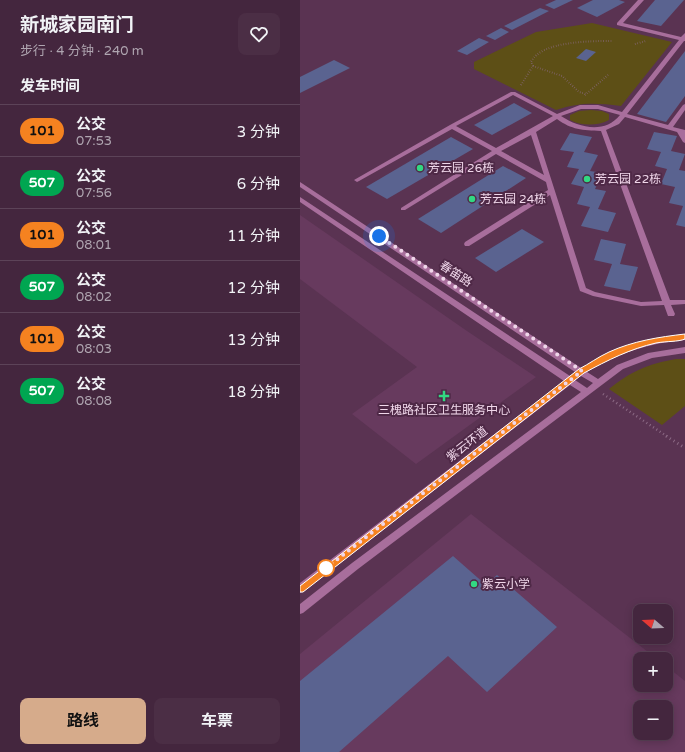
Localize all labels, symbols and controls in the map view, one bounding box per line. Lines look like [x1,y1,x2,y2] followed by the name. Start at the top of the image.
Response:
[238,13,280,55] button: heart
[20,14,134,36] text: 新城家园南门
[20,43,144,59] text: 步行 · 4 分钟 · 240 m
[20,77,80,95] text: 发车时间
[76,115,106,133] text: 公交
[29,122,55,139] text: 101
[237,123,280,141] text: 3 分钟
[76,133,112,149] text: 07:53
[428,161,494,175] place label: 芳云园 26栋
[415,163,425,173] marker: 芳云园 26栋
[76,167,106,185] text: 公交
[595,172,661,186] place label: 芳云园 22栋
[29,174,55,191] text: 507
[582,174,592,184] marker: 芳云园 22栋
[237,175,280,193] text: 6 分钟
[76,185,112,201] text: 07:56
[480,192,546,206] place label: 芳云园 24栋
[467,194,477,204] marker: 芳云园 24栋
[76,219,106,237] text: 公交
[29,226,55,243] text: 101
[369,226,389,246] your location
[227,227,280,245] text: 11 分钟
[76,237,112,253] text: 08:01
[437,258,475,290] street label: 春笛路
[76,271,106,289] text: 公交
[29,278,55,295] text: 507
[227,279,280,297] text: 12 分钟
[76,289,112,305] text: 08:02
[76,323,106,341] text: 公交
[29,330,55,347] text: 101
[227,331,280,349] text: 13 分钟
[76,341,112,357] text: 08:03
[76,375,106,393] text: 公交
[29,382,55,399] text: 507
[227,383,280,401] text: 18 分钟
[438,390,450,402] marker: 三槐路社区卫生服务中心
[76,393,112,409] text: 08:08
[378,403,510,417] place label: 三槐路社区卫生服务中心
[444,424,490,464] street label: 紫云环道
[317,559,335,577] unlabelled marker
[482,577,530,591] place label: 紫云小学
[469,579,479,589] marker: 紫云小学
[633,604,673,644] north arrow
[633,604,673,740] map controls
[633,652,673,692] button: +
[20,698,146,744] button: 路线
[154,698,280,744] button: 车票
[633,700,673,740] button: −

